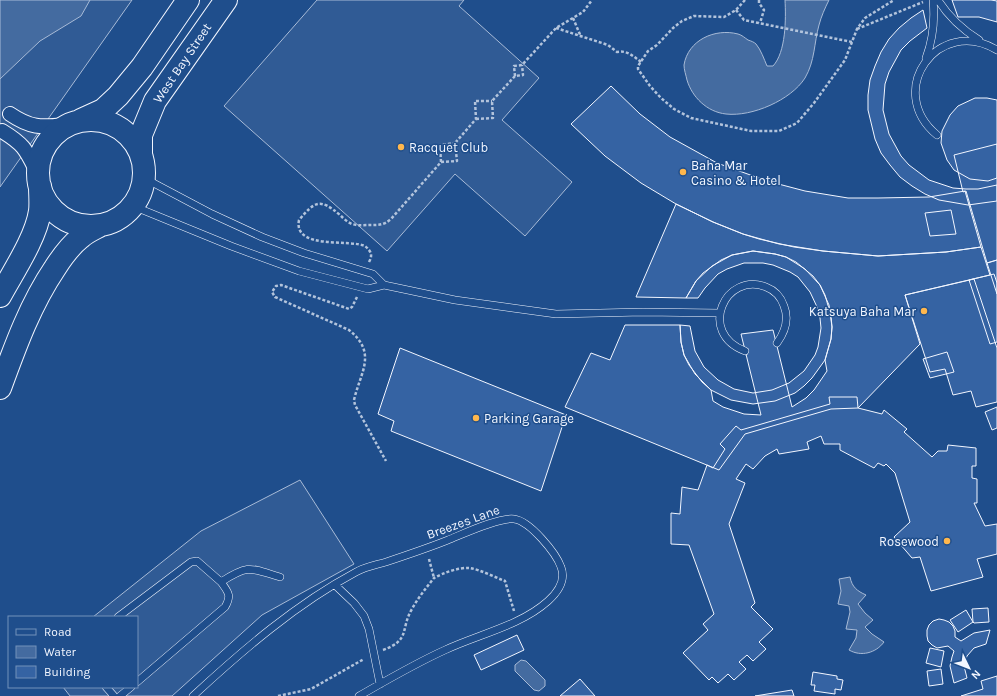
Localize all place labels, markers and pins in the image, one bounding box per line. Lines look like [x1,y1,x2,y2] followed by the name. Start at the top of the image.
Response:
[409,140,488,156] place label: Racquet Club
[396,142,406,152] marker: Racquet Club
[691,158,781,188] place label: Baha Mar Casino & Hotel
[678,167,688,177] marker: Baha Mar Casino & Hotel
[809,304,916,319] place label: Katsuya Baha Mar
[919,306,929,316] marker: Katsuya Baha Mar
[484,411,574,426] place label: Parking Garage
[471,413,481,423] marker: Parking Garage
[879,534,939,549] place label: Rosewood
[942,536,952,546] marker: Rosewood

